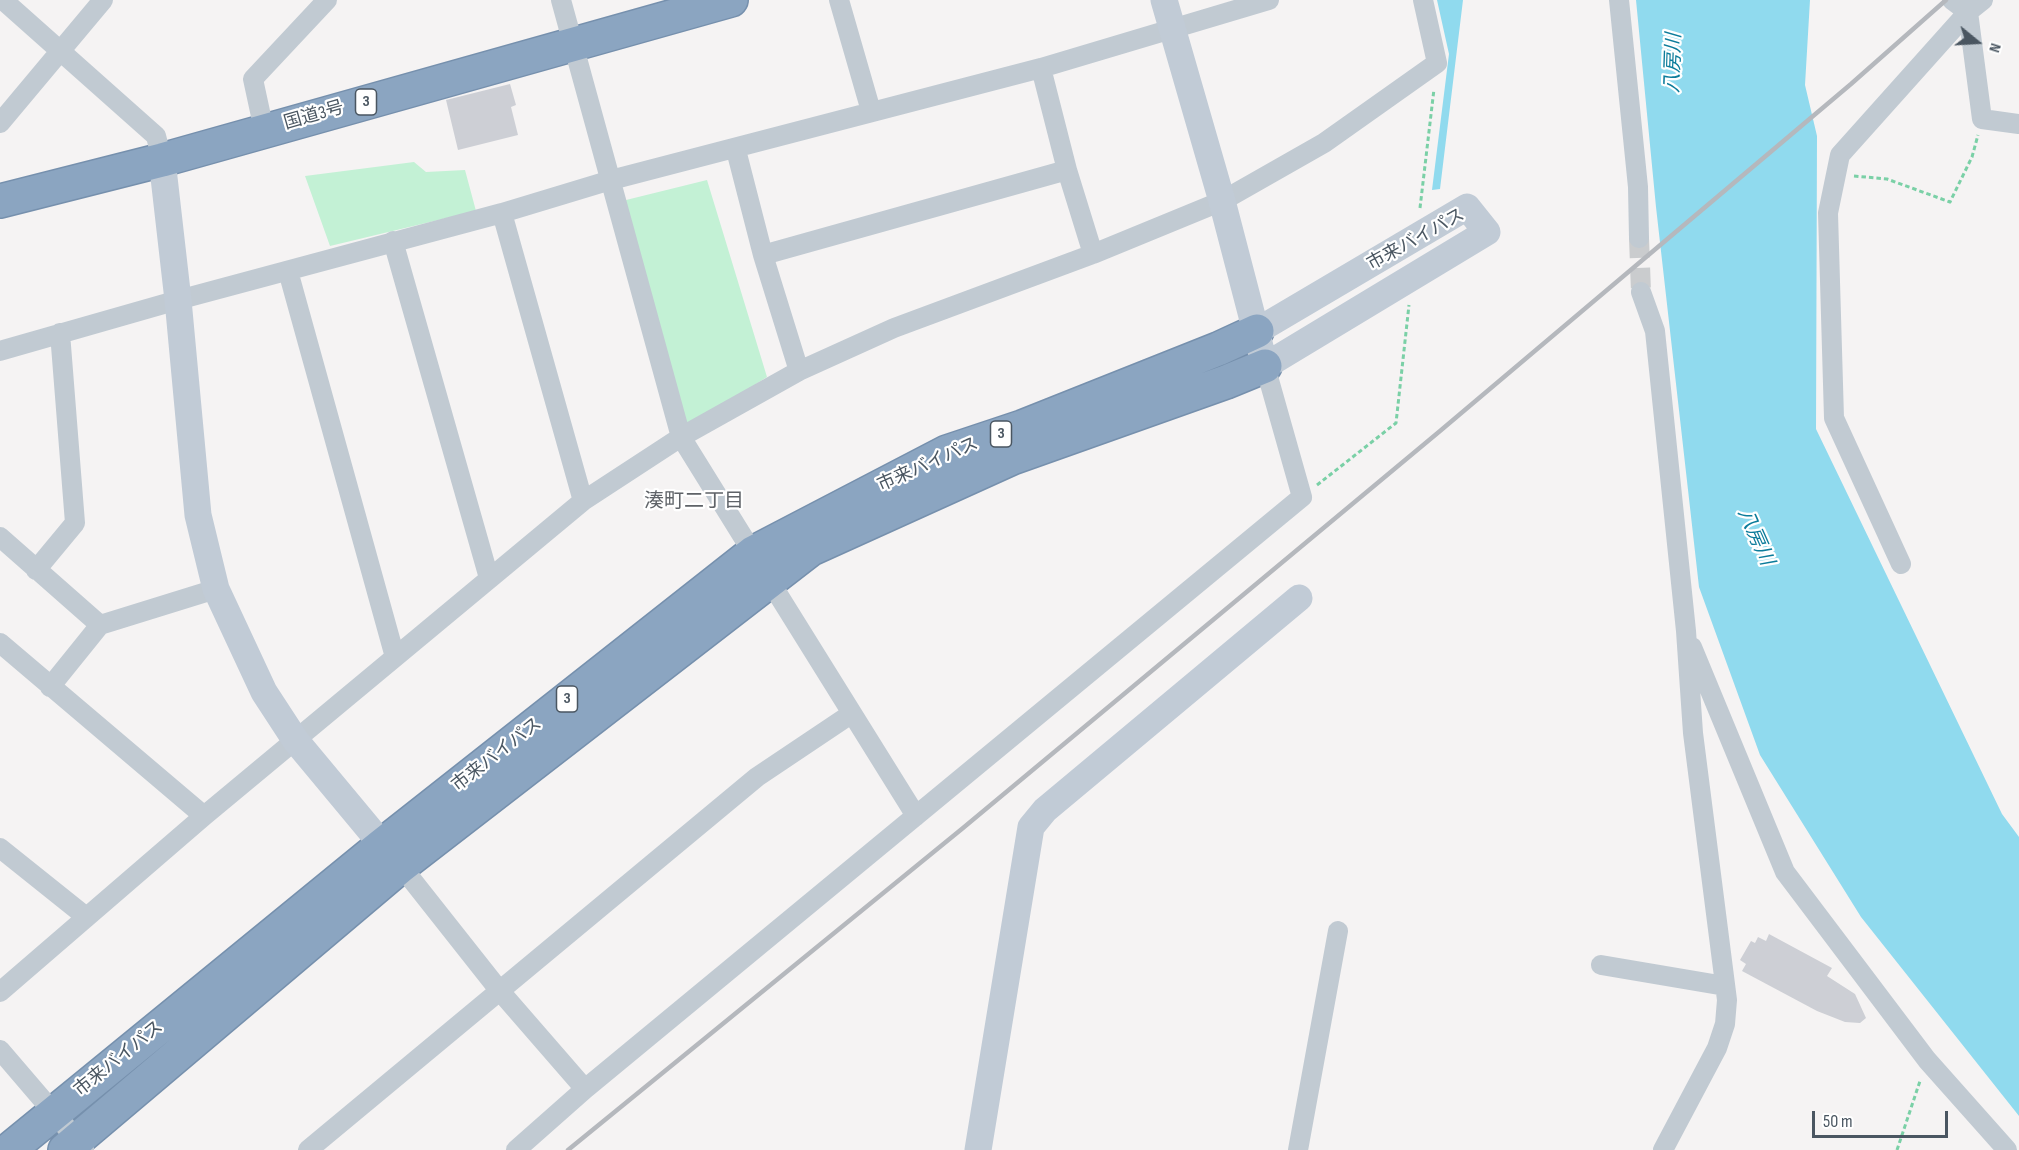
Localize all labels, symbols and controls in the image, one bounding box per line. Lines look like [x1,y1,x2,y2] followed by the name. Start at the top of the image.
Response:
[1947,12,2007,72] north arrow
[1661,33,1687,93] water label: 八房川
[1984,41,2005,55] text: N
[356,89,376,115] road number: 3
[281,97,347,135] street label: 国道3号
[1364,204,1468,276] street label: 市来バイパス
[990,421,1012,447] road number: 3
[874,433,982,497] street label: 市来バイパス
[644,490,744,514] district label: 湊町二丁目
[1732,505,1778,569] water label: 八房川
[556,686,578,712] road number: 3
[448,713,546,797] street label: 市来バイパス
[70,1017,168,1101] street label: 市来バイパス
[1815,1099,1952,1137] scale bar
[1823,1111,1853,1132] text: 50 m

